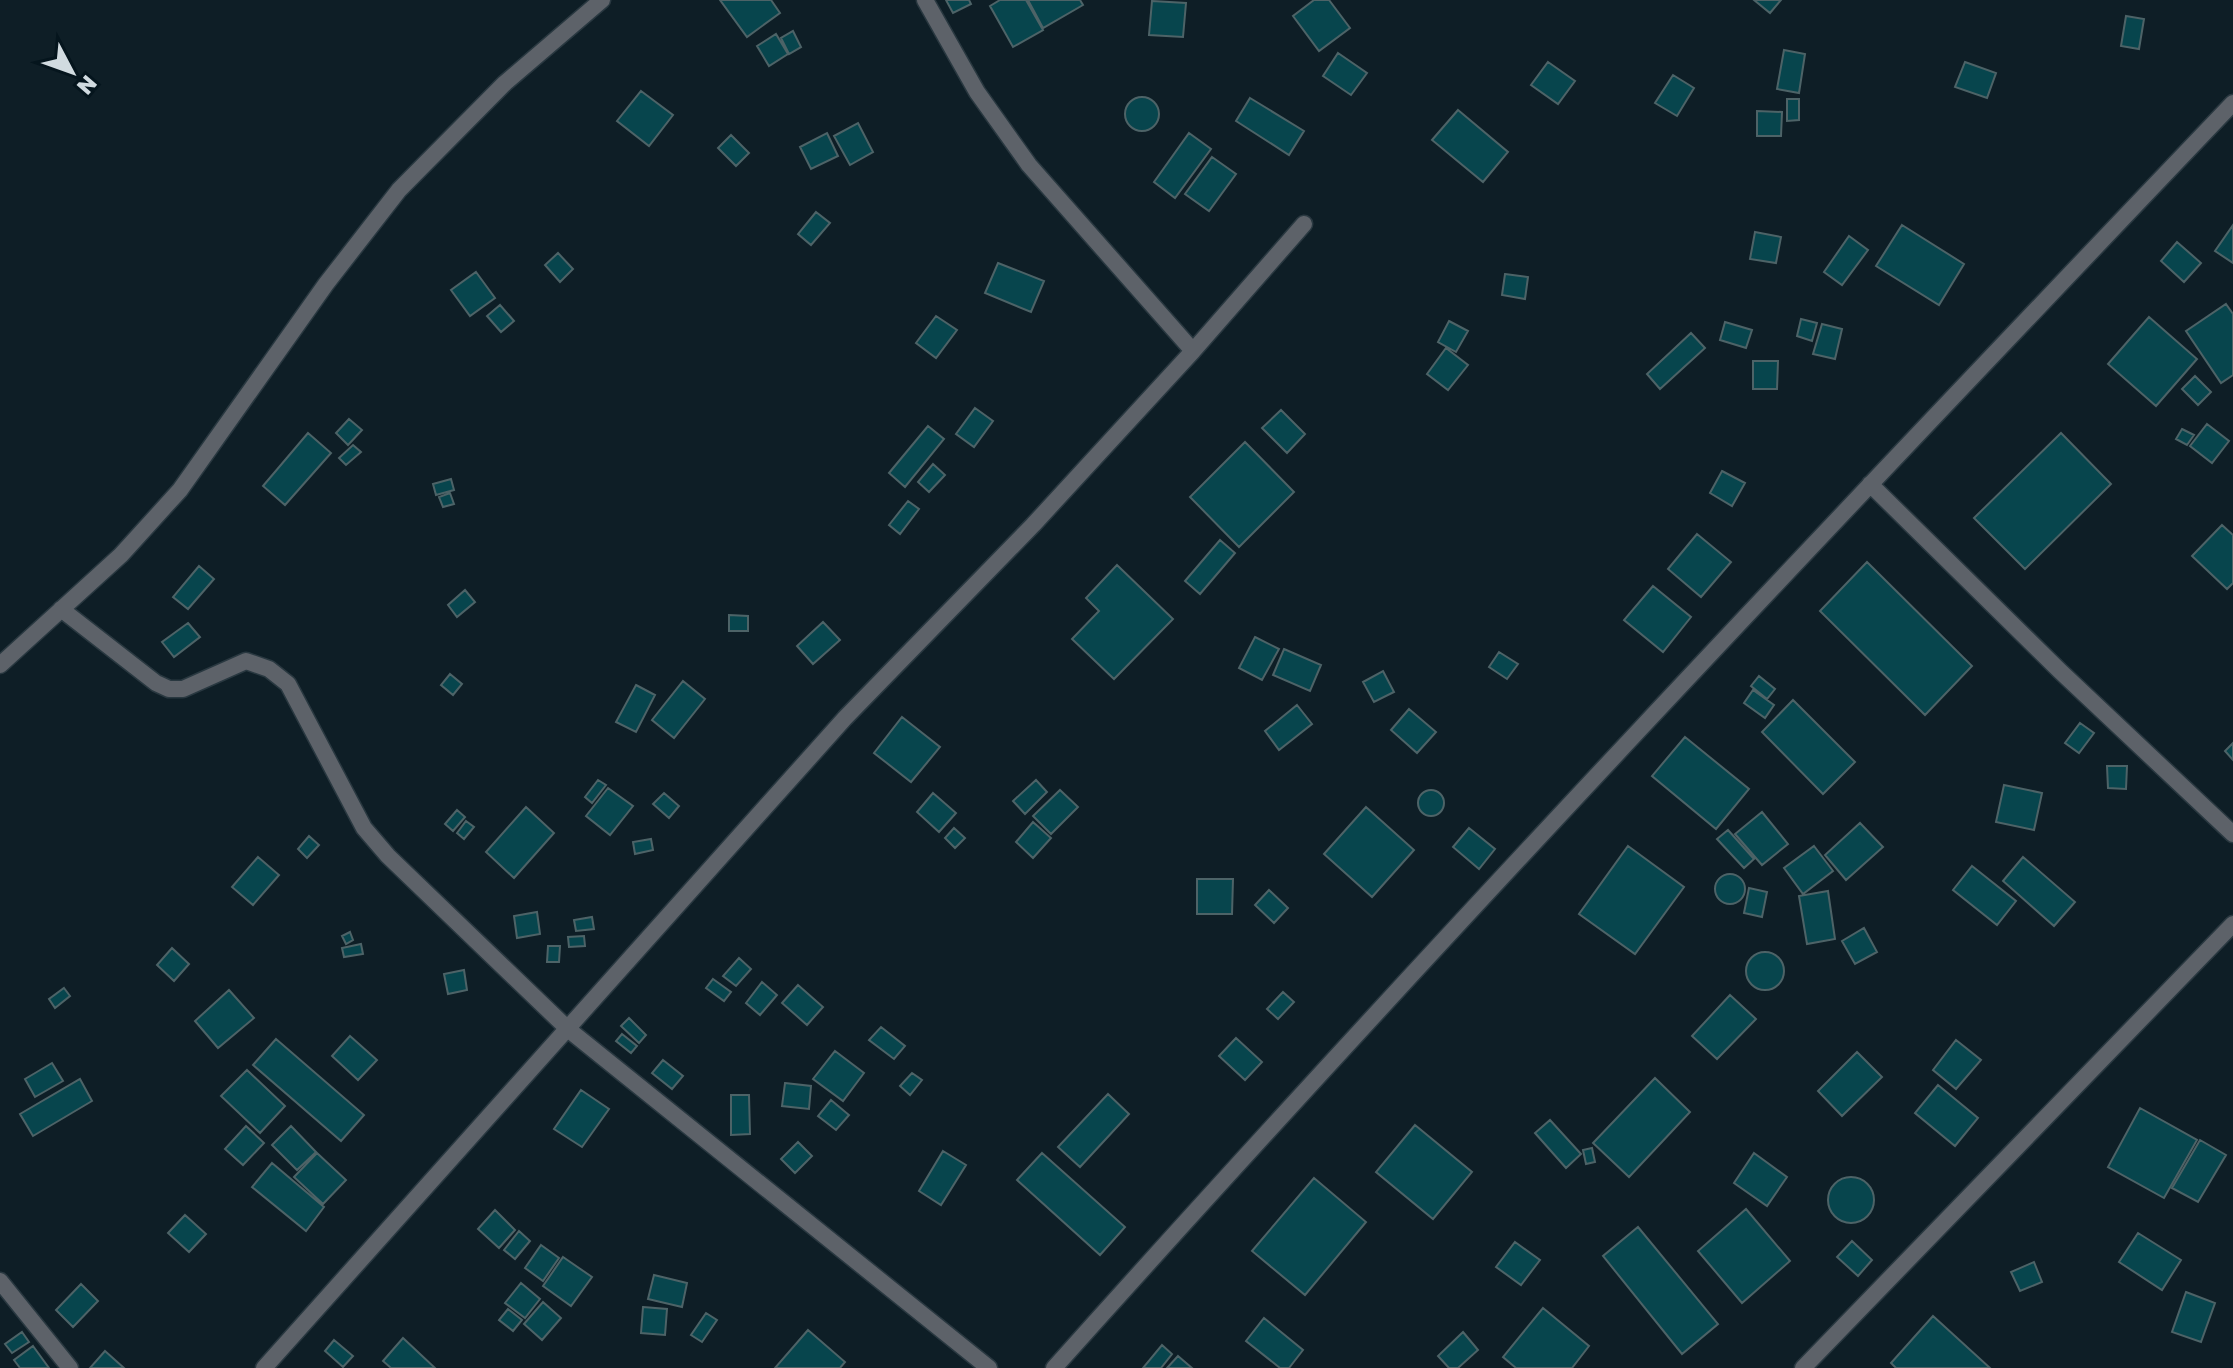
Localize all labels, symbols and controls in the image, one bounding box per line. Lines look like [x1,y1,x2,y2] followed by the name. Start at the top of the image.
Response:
[32,32,112,112] north arrow
[72,70,103,101] text: N

